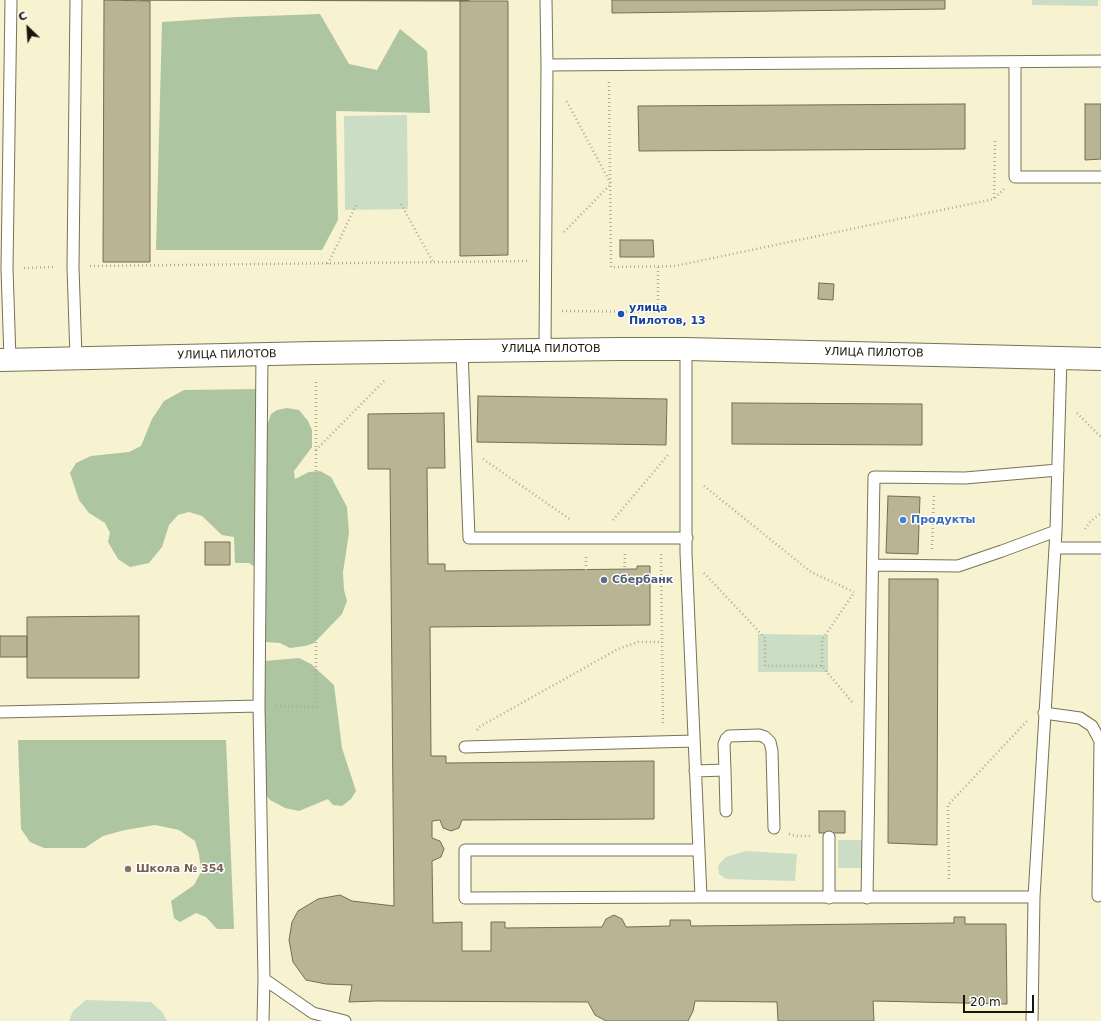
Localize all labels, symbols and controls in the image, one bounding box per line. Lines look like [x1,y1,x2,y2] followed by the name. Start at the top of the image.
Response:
[8,8,48,48] north arrow
[16,9,29,24] text: С
[629,301,706,327] place label: улица Пилотов, 13
[616,309,626,319] marker: улица Пилотов, 13
[501,342,601,356] street label: УЛИЦА ПИЛОТОВ
[824,346,924,360] street label: УЛИЦА ПИЛОТОВ
[177,348,277,362] street label: УЛИЦА ПИЛОТОВ
[911,513,975,527] place label: Продукты
[898,515,908,525] marker: Продукты
[612,573,673,587] place label: Сбербанк
[599,575,609,585] marker: Сбербанк
[136,862,224,876] place label: Школа № 354
[123,864,133,874] marker: Школа № 354
[965,987,1036,1013] scale bar
[970,995,1001,1009] text: 20 m

